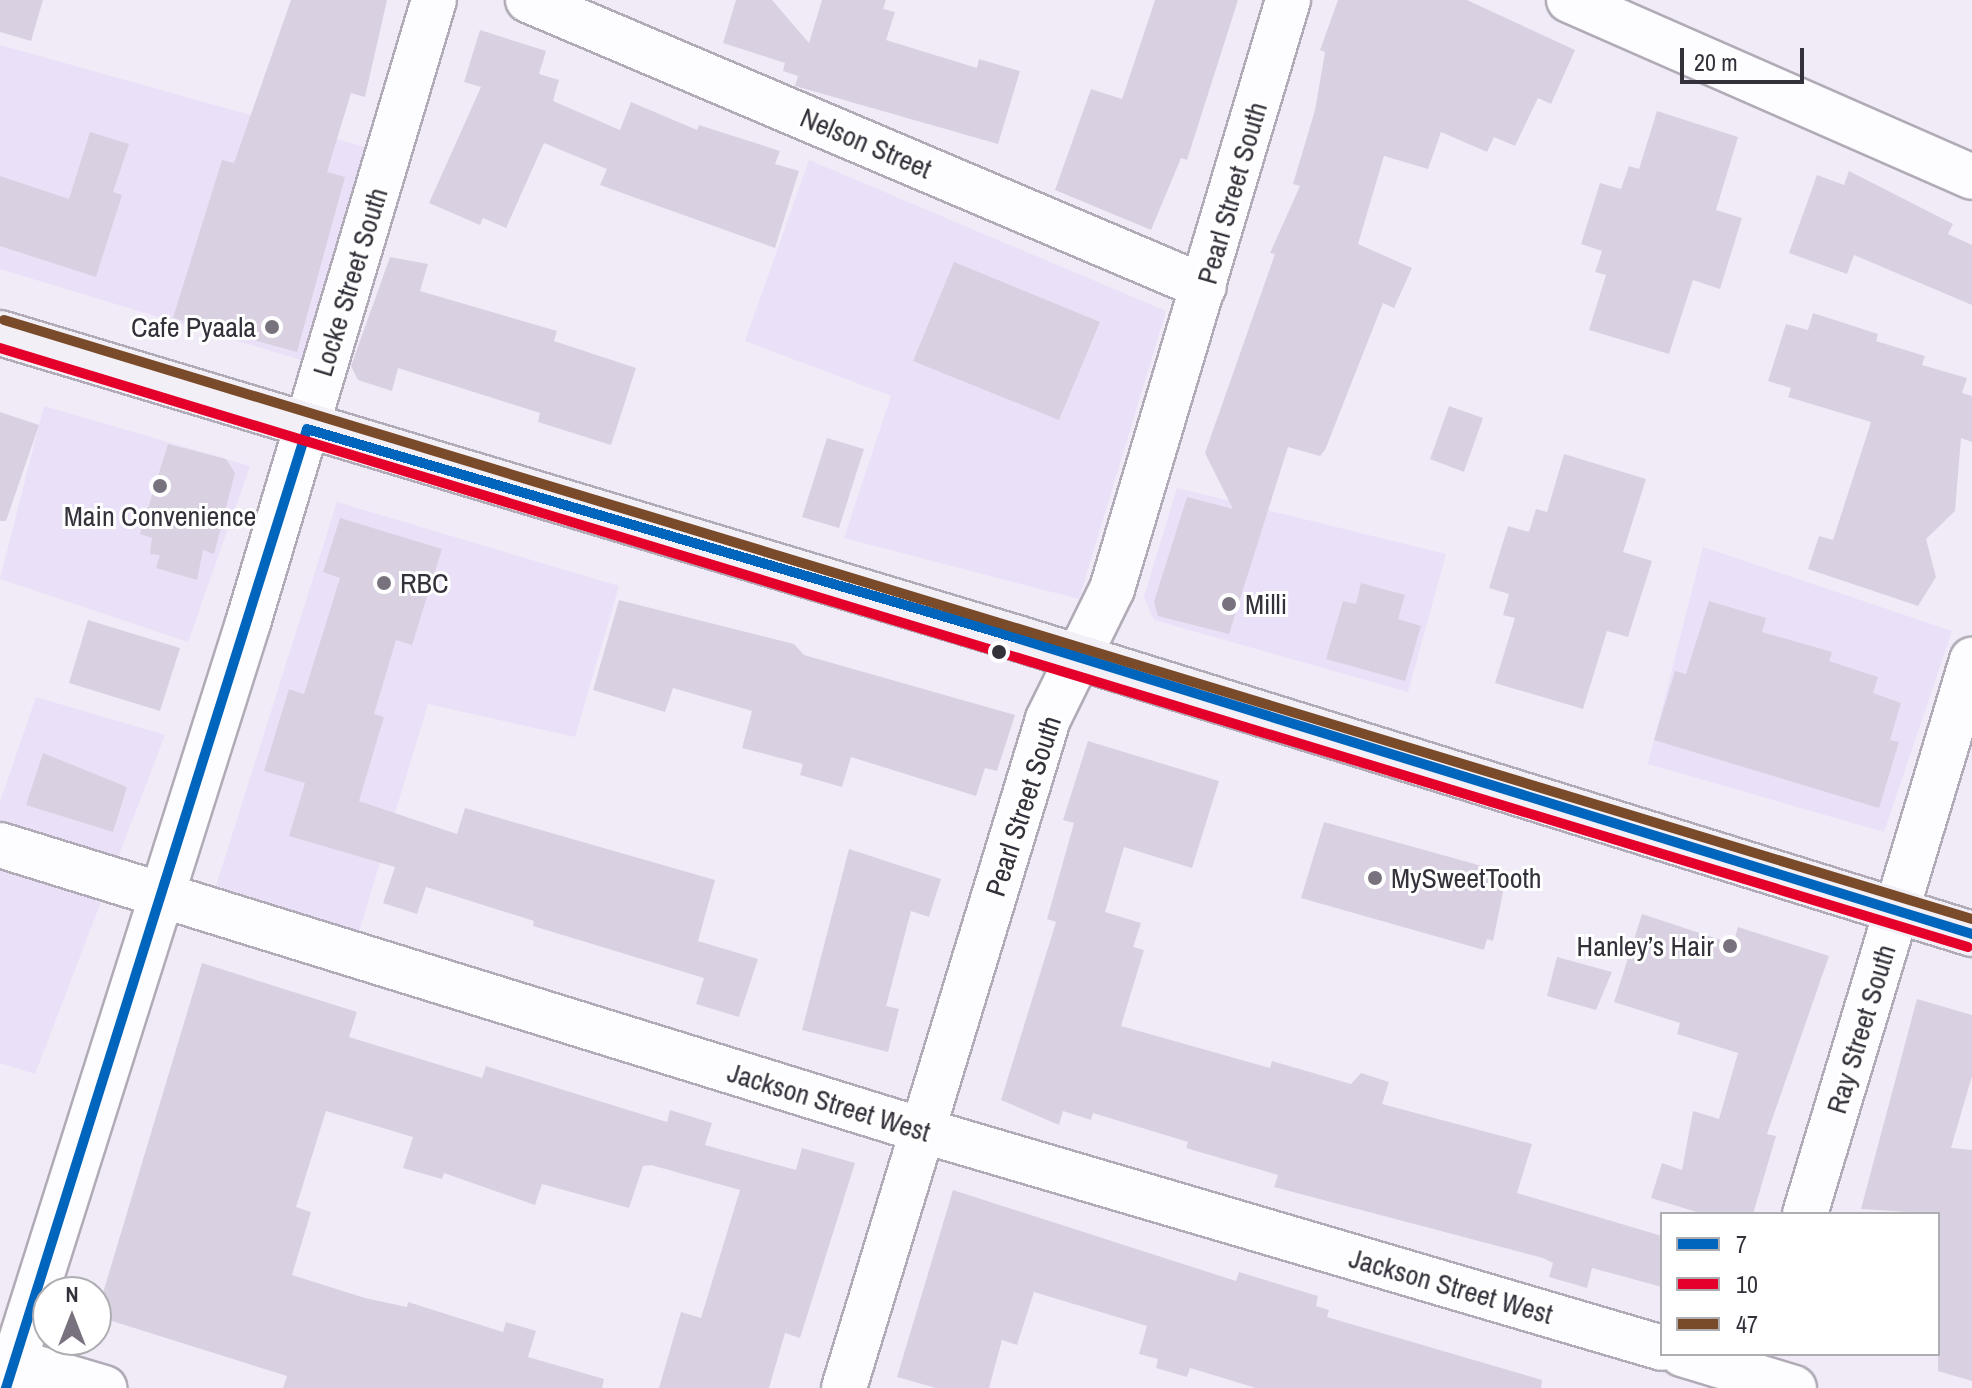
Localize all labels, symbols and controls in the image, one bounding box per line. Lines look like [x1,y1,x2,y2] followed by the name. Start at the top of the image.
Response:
[1684,32,1808,82] scale bar
[1694,46,1738,78] text: 20 m
[1190,98,1274,288] street label: Pearl Street South
[795,100,937,186] street label: Nelson Street
[305,184,395,380] street label: Locke Street South
[131,310,256,344] place label: Cafe Pyaala
[263,318,281,336] marker: Cafe Pyaala
[151,477,169,495] marker: Main Convenience
[64,499,256,533] place label: Main Convenience
[400,566,448,600] place label: RBC
[375,574,393,592] marker: RBC
[1245,587,1287,621] place label: Milli
[1220,595,1238,613] marker: Milli
[991,644,1007,660] unlabelled marker
[978,712,1068,900] street label: Pearl Street South
[1391,861,1542,895] place label: MySweetTooth
[1366,869,1384,887] marker: MySweetTooth
[1577,929,1714,963] place label: Hanley’s Hair
[1721,937,1739,955] marker: Hanley’s Hair
[1819,940,1903,1118] street label: Ray Street South
[724,1055,934,1149] street label: Jackson Street West
[1660,1212,1940,1356] legend
[1736,1228,1747,1260] text: 7
[1345,1241,1557,1331] street label: Jackson Street West
[1736,1268,1758,1300] text: 10
[32,1276,112,1356] north arrow
[65,1279,79,1309] text: N
[1736,1308,1758,1340] text: 47

